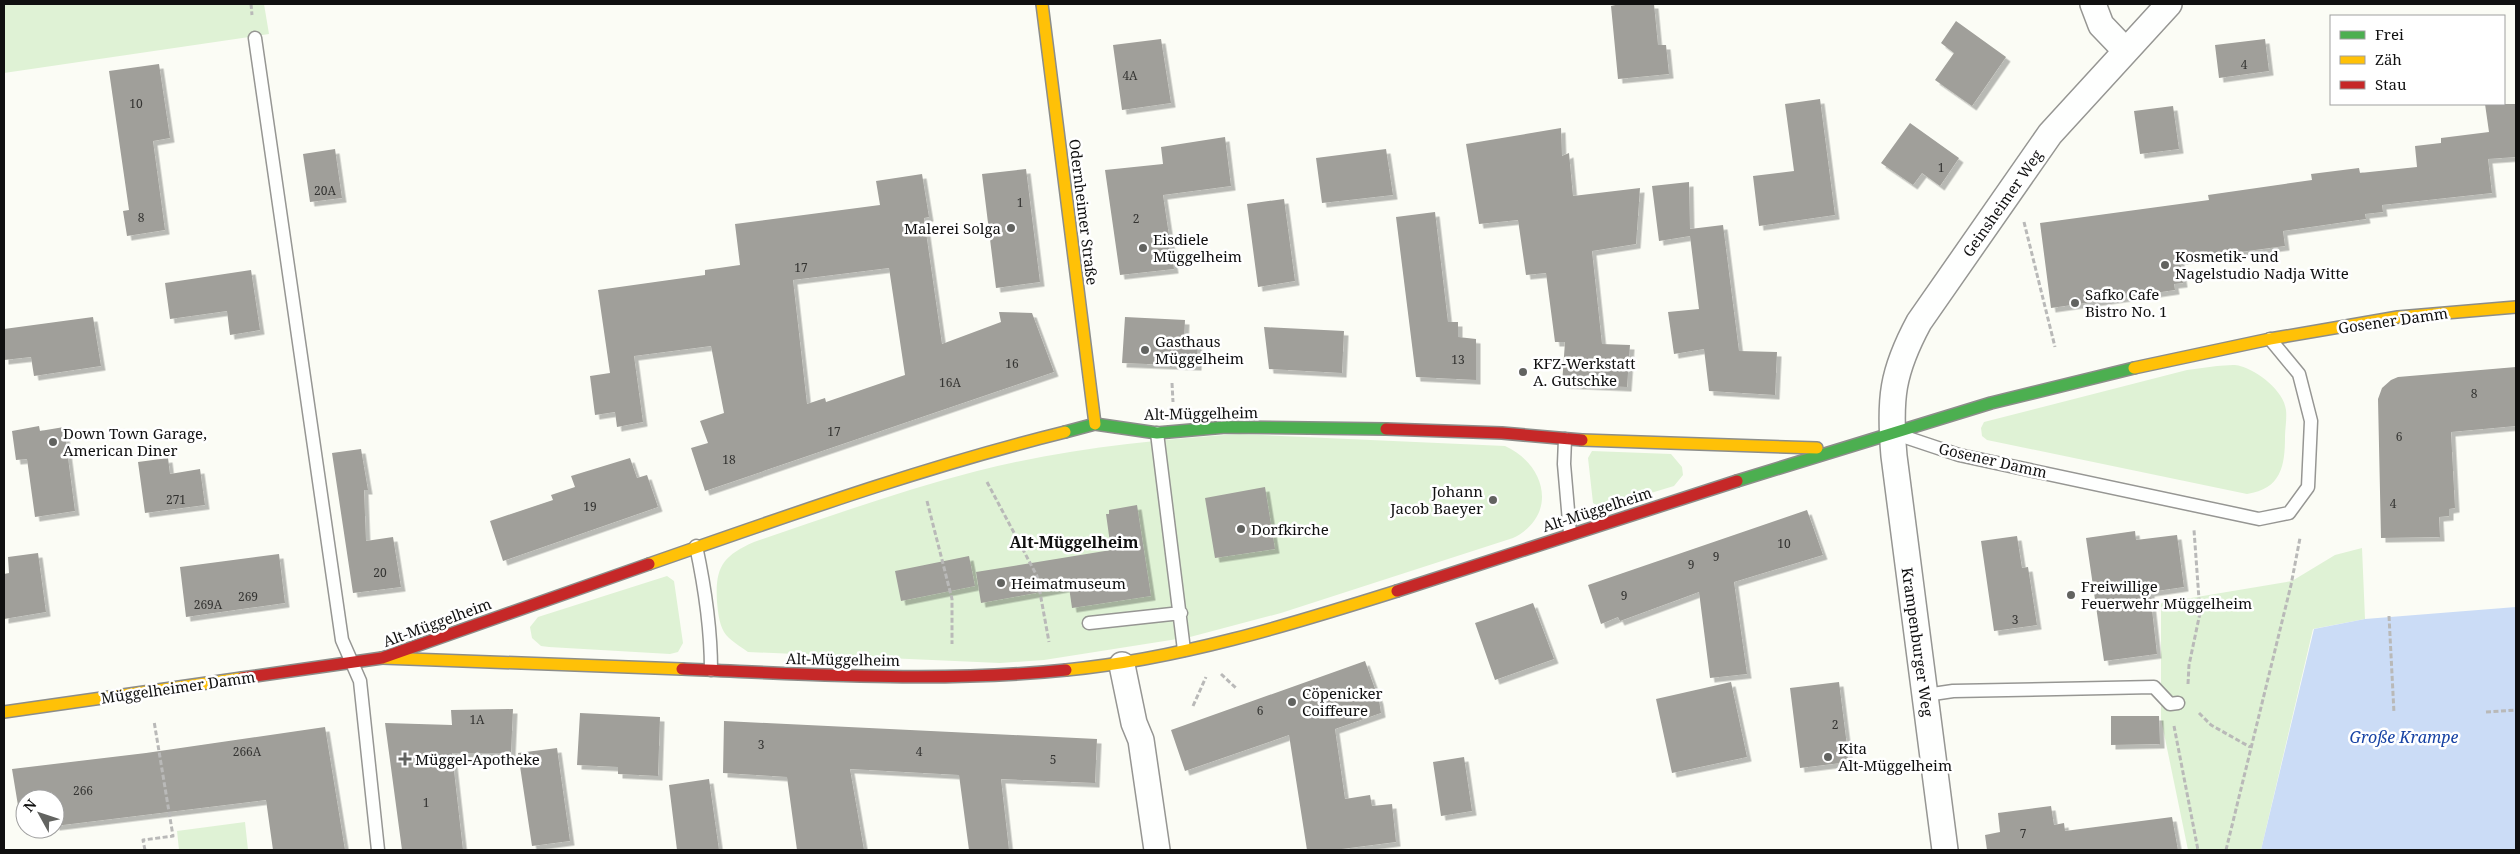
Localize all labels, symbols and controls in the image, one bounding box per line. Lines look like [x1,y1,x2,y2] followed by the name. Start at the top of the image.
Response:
[2330,15,2505,105] legend
[2375,24,2404,44] text: Frei
[2375,49,2402,69] text: Zäh
[2241,56,2248,73] house number: 4
[1122,67,1138,84] house number: 4A
[2375,74,2407,94] text: Stau
[129,95,143,112] house number: 10
[1065,138,1103,286] street label: Odernheimer Straße
[1958,145,2046,261] street label: Geinsheimer Weg
[1938,159,1944,176] house number: 1
[314,182,336,199] house number: 20A
[1017,194,1023,211] house number: 1
[138,209,145,226] house number: 8
[1133,210,1139,227] house number: 2
[904,218,1001,238] place label: Malerei Solga
[1005,222,1017,234] marker: Malerei Solga
[1153,229,1242,266] place label: Eisdiele Müggelheim
[1137,242,1149,254] marker: Eisdiele Müggelheim
[2175,246,2349,283] place label: Kosmetik- und Nagelstudio Nadja Witte
[794,259,808,276] house number: 17
[2159,259,2171,271] marker: Kosmetik- und Nagelstudio Nadja Witte
[2085,284,2167,321] place label: Safko Cafe Bistro No. 1
[2069,297,2081,309] marker: Safko Cafe Bistro No. 1
[2337,302,2449,338] street label: Gosener Damm
[1155,331,1244,368] place label: Gasthaus Müggelheim
[1139,344,1151,356] marker: Gasthaus Müggelheim
[1451,351,1465,368] house number: 13
[1533,353,1636,390] place label: KFZ-Werkstatt A. Gutschke
[1005,355,1019,372] house number: 16
[1517,366,1529,378] marker: KFZ-Werkstatt A. Gutschke
[939,374,961,391] house number: 16A
[2471,385,2478,402] house number: 8
[1144,402,1258,424] street label: Alt-Müggelheim
[63,423,207,460] place label: Down Town Garage, American Diner
[827,423,841,440] house number: 17
[2396,428,2403,445] house number: 6
[47,436,59,448] marker: Down Town Garage, American Diner
[1937,438,2049,482] street label: Gosener Damm
[722,451,736,468] house number: 18
[1389,481,1483,518] place label: Johann Jacob Baeyer
[1540,482,1654,536] street label: Alt-Müggelheim
[166,491,186,508] house number: 271
[1487,494,1499,506] marker: Johann Jacob Baeyer
[2390,495,2397,512] house number: 4
[583,498,597,515] house number: 19
[1251,519,1329,539] place label: Dorfkirche
[1235,523,1247,535] marker: Dorfkirche
[1010,531,1139,553] district label: Alt-Müggelheim
[1777,535,1791,552] house number: 10
[1713,548,1719,565] house number: 9
[1688,556,1694,573] house number: 9
[373,564,387,581] house number: 20
[1898,566,1938,718] street label: Krampenburger Weg
[1011,573,1126,593] place label: Heimatmuseum
[2081,576,2252,613] place label: Freiwillige Feuerwehr Müggelheim
[995,577,1007,589] marker: Heimatmuseum
[1621,587,1627,604] house number: 9
[238,588,258,605] house number: 269
[2065,589,2077,601] marker: Freiwillige Feuerwehr Müggelheim
[380,593,494,651] street label: Alt-Müggelheim
[194,596,223,613] house number: 269A
[2012,611,2019,628] house number: 3
[786,648,900,670] street label: Alt-Müggelheim
[100,666,256,708] street label: Müggelheimer Damm
[1302,683,1383,720] place label: Cöpenicker Coiffeure
[1286,696,1298,708] marker: Cöpenicker Coiffeure
[1257,702,1264,719] house number: 6
[469,711,485,728] house number: 1A
[1832,716,1838,733] house number: 2
[2350,726,2459,748] water label: Große Krampe
[758,736,765,753] house number: 3
[1838,738,1952,775] place label: Kita Alt-Müggelheim
[233,743,262,760] house number: 266A
[916,743,923,760] house number: 4
[415,749,540,769] place label: Müggel-Apotheke
[1050,751,1056,768] house number: 5
[1822,751,1834,763] marker: Kita Alt-Müggelheim
[399,753,411,765] marker: Müggel-Apotheke
[73,782,93,799] house number: 266
[15,789,65,839] north arrow
[423,794,429,811] house number: 1
[19,795,40,816] text: N
[2020,825,2027,842] house number: 7

